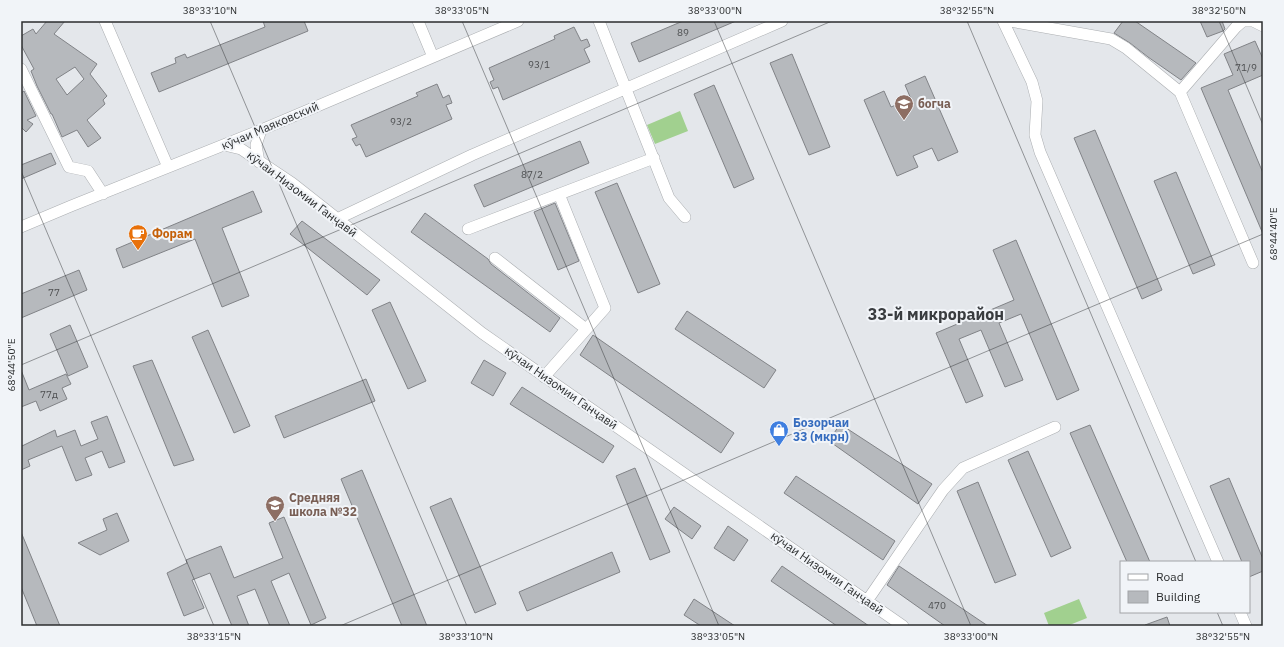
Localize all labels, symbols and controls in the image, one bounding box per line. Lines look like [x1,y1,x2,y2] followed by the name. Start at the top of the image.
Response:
[183,4,237,17] text: 38°33'10"N
[435,4,489,17] text: 38°33'05"N
[688,4,742,17] text: 38°33'00"N
[940,4,994,17] text: 38°32'55"N
[1192,4,1246,17] text: 38°32'50"N
[677,26,689,39] house number: 89
[528,58,550,71] house number: 93/1
[1235,61,1257,74] house number: 71/9
[893,93,915,121] school or university icon: богча
[918,96,951,111] place label: богча
[219,98,321,153] street label: кӯчаи Маяковский
[390,115,412,128] house number: 93/2
[244,147,360,240] street label: кӯчаи Низомии Ганҷавӣ
[521,168,543,181] house number: 87/2
[1267,207,1280,261] text: 68°44'40"E
[127,223,149,251] cafe icon: Форам
[152,226,192,241] place label: Форам
[48,286,60,299] house number: 77
[868,304,1004,324] district label: 33-й микрорайон
[5,338,18,392] text: 68°44'50"E
[502,343,621,432] street label: кӯчаи Низомии Ганҷавӣ
[40,388,58,401] house number: 77д
[793,415,849,444] place label: Бозорчаи 33 (мкрн)
[768,419,790,447] shop icon: Бозорчаи 33 (мкрн)
[289,490,357,519] place label: Средняя школа №32
[264,494,286,522] school or university icon: Средняя школа №32
[768,528,887,617] street label: кӯчаи Низомии Ганҷавӣ
[1120,561,1250,613] legend
[1156,569,1184,584] text: Road
[1156,589,1201,604] text: Building
[928,599,946,612] house number: 470
[187,630,241,643] text: 38°33'15"N
[439,630,493,643] text: 38°33'10"N
[691,630,745,643] text: 38°33'05"N
[944,630,998,643] text: 38°33'00"N
[1196,630,1250,643] text: 38°32'55"N

